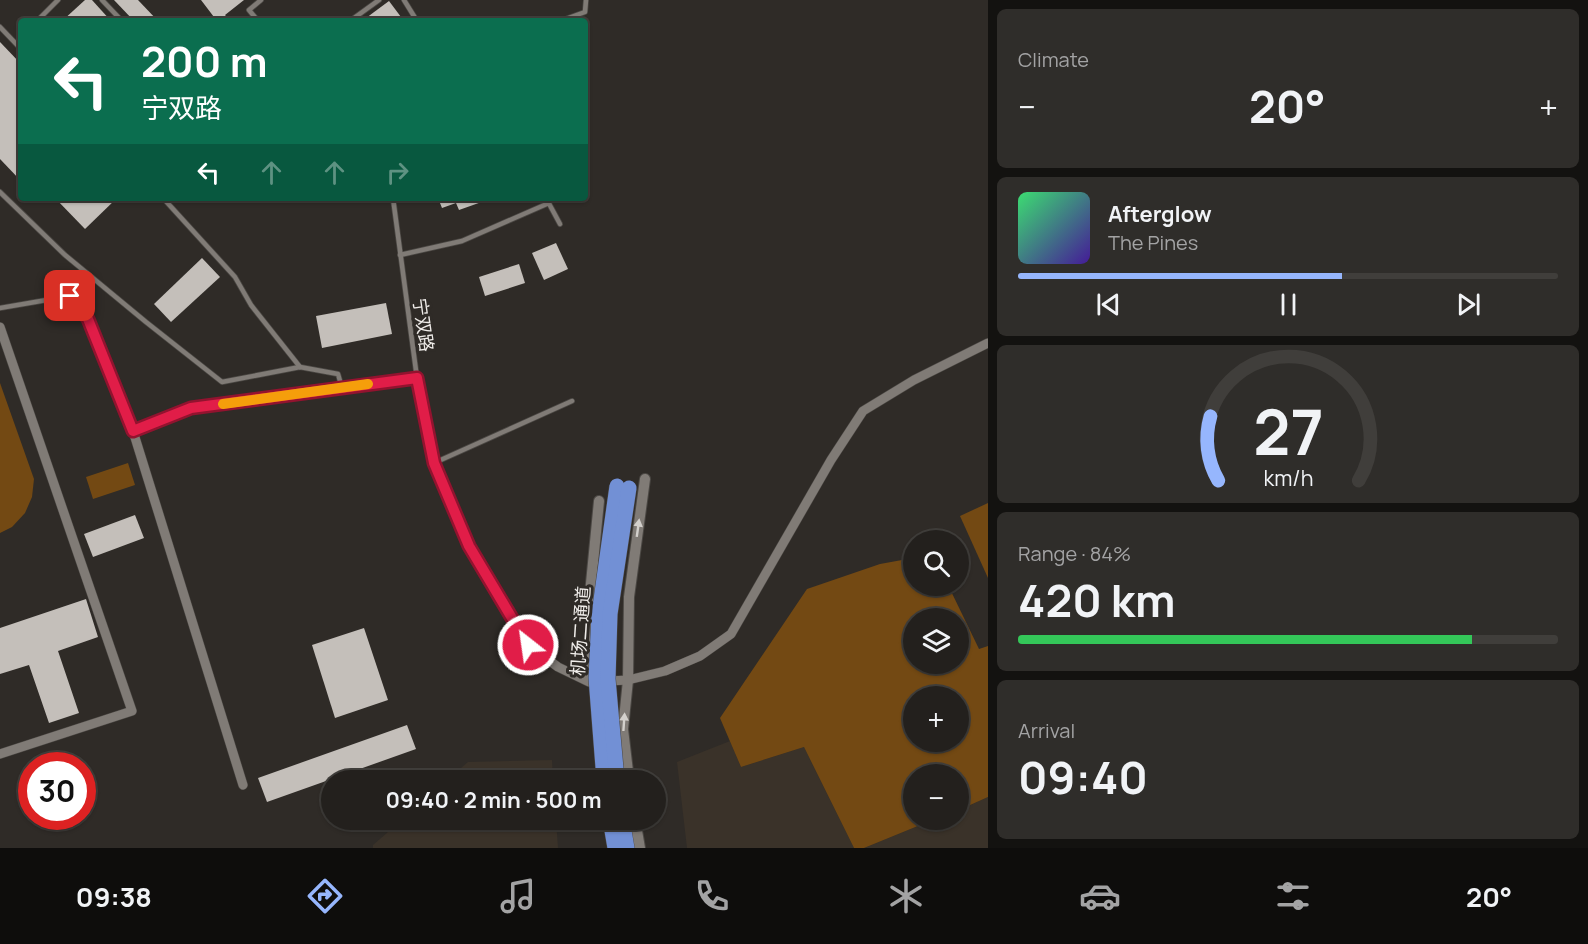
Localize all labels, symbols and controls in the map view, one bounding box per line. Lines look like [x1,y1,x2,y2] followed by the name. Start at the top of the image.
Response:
[141,32,267,90] text: 200 m
[42,42,120,120] icon: left
[1018,46,1089,73] text: Climate
[1249,75,1326,137] text: 20°
[1018,84,1036,129] text: −
[1539,84,1558,129] text: +
[141,89,222,126] text: 宁双路
[192,156,225,189] icon: left
[255,156,288,189] icon: ahead
[318,156,351,189] icon: ahead
[381,156,414,189] icon: right
[1108,199,1212,229] text: Afterglow
[1108,229,1198,256] text: The Pines
[44,270,95,321] pin
[53,279,86,312] icon: arrive
[1092,288,1125,321] icon: previous
[1272,288,1305,321] icon: pause
[1452,288,1485,321] icon: next
[408,296,440,353] street label: 宁双路
[1253,388,1323,474] text: 27
[1263,463,1313,492] text: km/h
[634,518,643,537] one-way arrow
[903,530,969,830] map controls
[903,530,969,596] button: search
[1018,540,1131,567] text: Range · 84%
[1018,569,1175,631] text: 420 km
[565,585,595,677] street label: 机场二通道
[903,608,969,674] button: layers
[496,613,560,677] position arrow
[903,686,969,752] button: +
[619,712,629,731] one-way arrow
[1018,717,1075,744] text: Arrival
[1018,746,1148,808] text: 09:40
[18,752,96,830] speed limit sign: 30
[903,764,969,830] button: −
[385,785,602,815] text: 09:40 · 2 min · 500 m
[304,875,346,917] icon: directions
[497,875,539,917] icon: music
[691,875,733,917] icon: phone
[885,875,927,917] icon: climate
[1079,875,1121,917] icon: car
[1272,875,1314,917] icon: filters
[76,878,152,915] text: 09:38
[1466,878,1512,915] text: 20°

